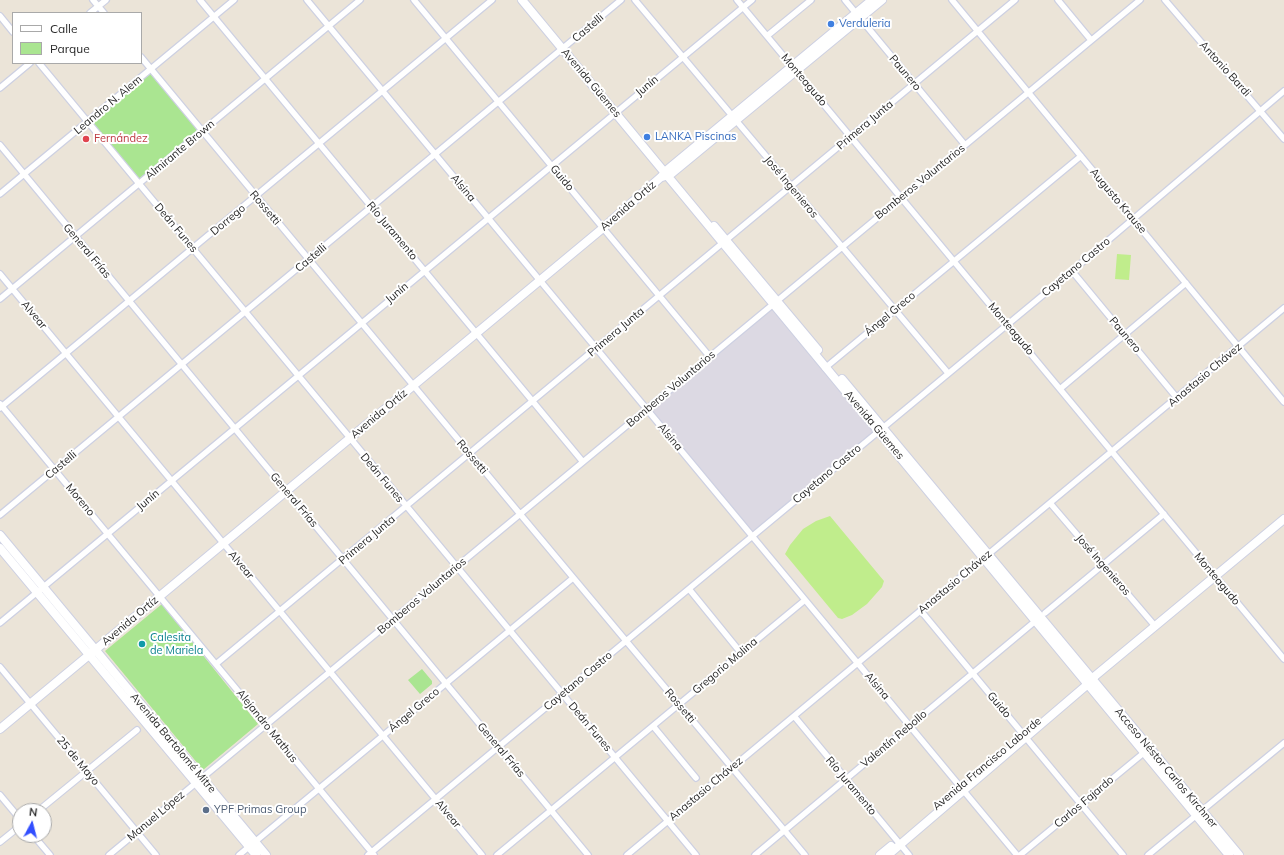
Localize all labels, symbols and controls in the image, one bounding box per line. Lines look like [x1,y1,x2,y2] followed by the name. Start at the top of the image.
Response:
[570,11,606,45] street label: Castelli
[12,12,142,64] legend
[839,17,891,31] place label: Verduleria
[826,19,836,29] marker: Verduleria
[50,21,77,36] text: Calle
[1197,39,1253,99] street label: Antonio Bardi
[50,41,90,56] text: Parque
[558,46,624,120] street label: Avenida Güemes
[778,51,830,109] street label: Monteagudo
[886,52,924,94] street label: Paunero
[71,73,145,137] street label: Leandro N. Alem
[633,73,661,99] street label: Junín
[834,98,896,152] street label: Primera Junta
[143,117,217,183] street label: Almirante Brown
[655,130,736,144] place label: LANKA Piscinas
[94,132,148,146] place label: Fernández
[642,132,652,142] marker: LANKA Piscinas
[81,134,91,144] marker: Fernández
[872,142,968,222] street label: Bomberos Voluntarios
[761,153,821,221] street label: José Ingenieros
[547,162,577,194] street label: Guido
[1087,166,1149,236] street label: Augusto Krause
[448,172,478,204] street label: Alsina
[597,178,659,234] street label: Avenida Ortíz
[247,188,283,228] street label: Rossetti
[364,199,420,263] street label: Río Juramento
[152,201,200,255] street label: Deán Funes
[208,202,248,238] street label: Dorrego
[60,221,114,281] street label: General Frías
[1039,235,1113,299] street label: Cayetano Castro
[293,241,329,275] street label: Castelli
[383,280,411,306] street label: Junín
[862,289,918,339] street label: Ángel Greco
[18,298,50,332] street label: Alvear
[985,300,1037,358] street label: Monteagudo
[585,305,647,359] street label: Primera Junta
[1106,314,1144,356] street label: Paunero
[1165,340,1245,410] street label: Anastasio Chávez
[624,348,718,430] street label: Bomberos Voluntarios
[348,387,410,441] street label: Avenida Ortíz
[841,388,907,462] street label: Avenida Güemes
[655,421,685,453] street label: Alsina
[454,437,490,477] street label: Rossetti
[790,442,864,506] street label: Cayetano Castro
[43,448,79,482] street label: Castelli
[358,451,406,505] street label: Deán Funes
[267,470,321,530] street label: General Frías
[63,481,97,519] street label: Moreno
[134,487,162,513] street label: Junín
[336,513,398,567] street label: Primera Junta
[1073,532,1133,598] street label: José Ingenieros
[915,547,995,617] street label: Anastasio Chávez
[225,548,257,582] street label: Alvear
[1191,550,1243,608] street label: Monteagudo
[375,555,469,637] street label: Bomberos Voluntarios
[99,594,161,648] street label: Avenida Ortíz
[150,631,203,657] place label: Calesita de Mariela
[690,635,760,697] street label: Gregorio Molina
[137,639,147,649] marker: Calesita de Mariela
[541,649,615,713] street label: Cayetano Castro
[862,670,892,702] street label: Alsina
[386,685,442,735] street label: Ángel Greco
[662,686,698,726] street label: Rossetti
[234,687,300,765] street label: Alejandro Mathus
[984,689,1014,721] street label: Guido
[127,690,219,796] street label: Avenida Bartolomé Mitre
[566,700,614,754] street label: Deán Funes
[1112,705,1220,831] street label: Acceso Néstor Carlos Kirchner
[858,707,930,771] street label: Valentín Rebollo
[930,715,1044,813] street label: Avenida Francisco Laborde
[474,720,528,780] street label: General Frías
[54,734,102,788] street label: 25 de Mayo
[666,754,746,824] street label: Anastasio Chávez
[823,754,879,818] street label: Río Juramento
[1052,773,1116,831] street label: Carlos Fajardo
[125,788,187,844] street label: Manuel López
[432,797,464,831] street label: Alvear
[12,803,52,843] north arrow
[214,803,306,817] place label: YPF Primas Group
[28,805,38,820] text: N
[201,805,211,815] marker: YPF Primas Group

